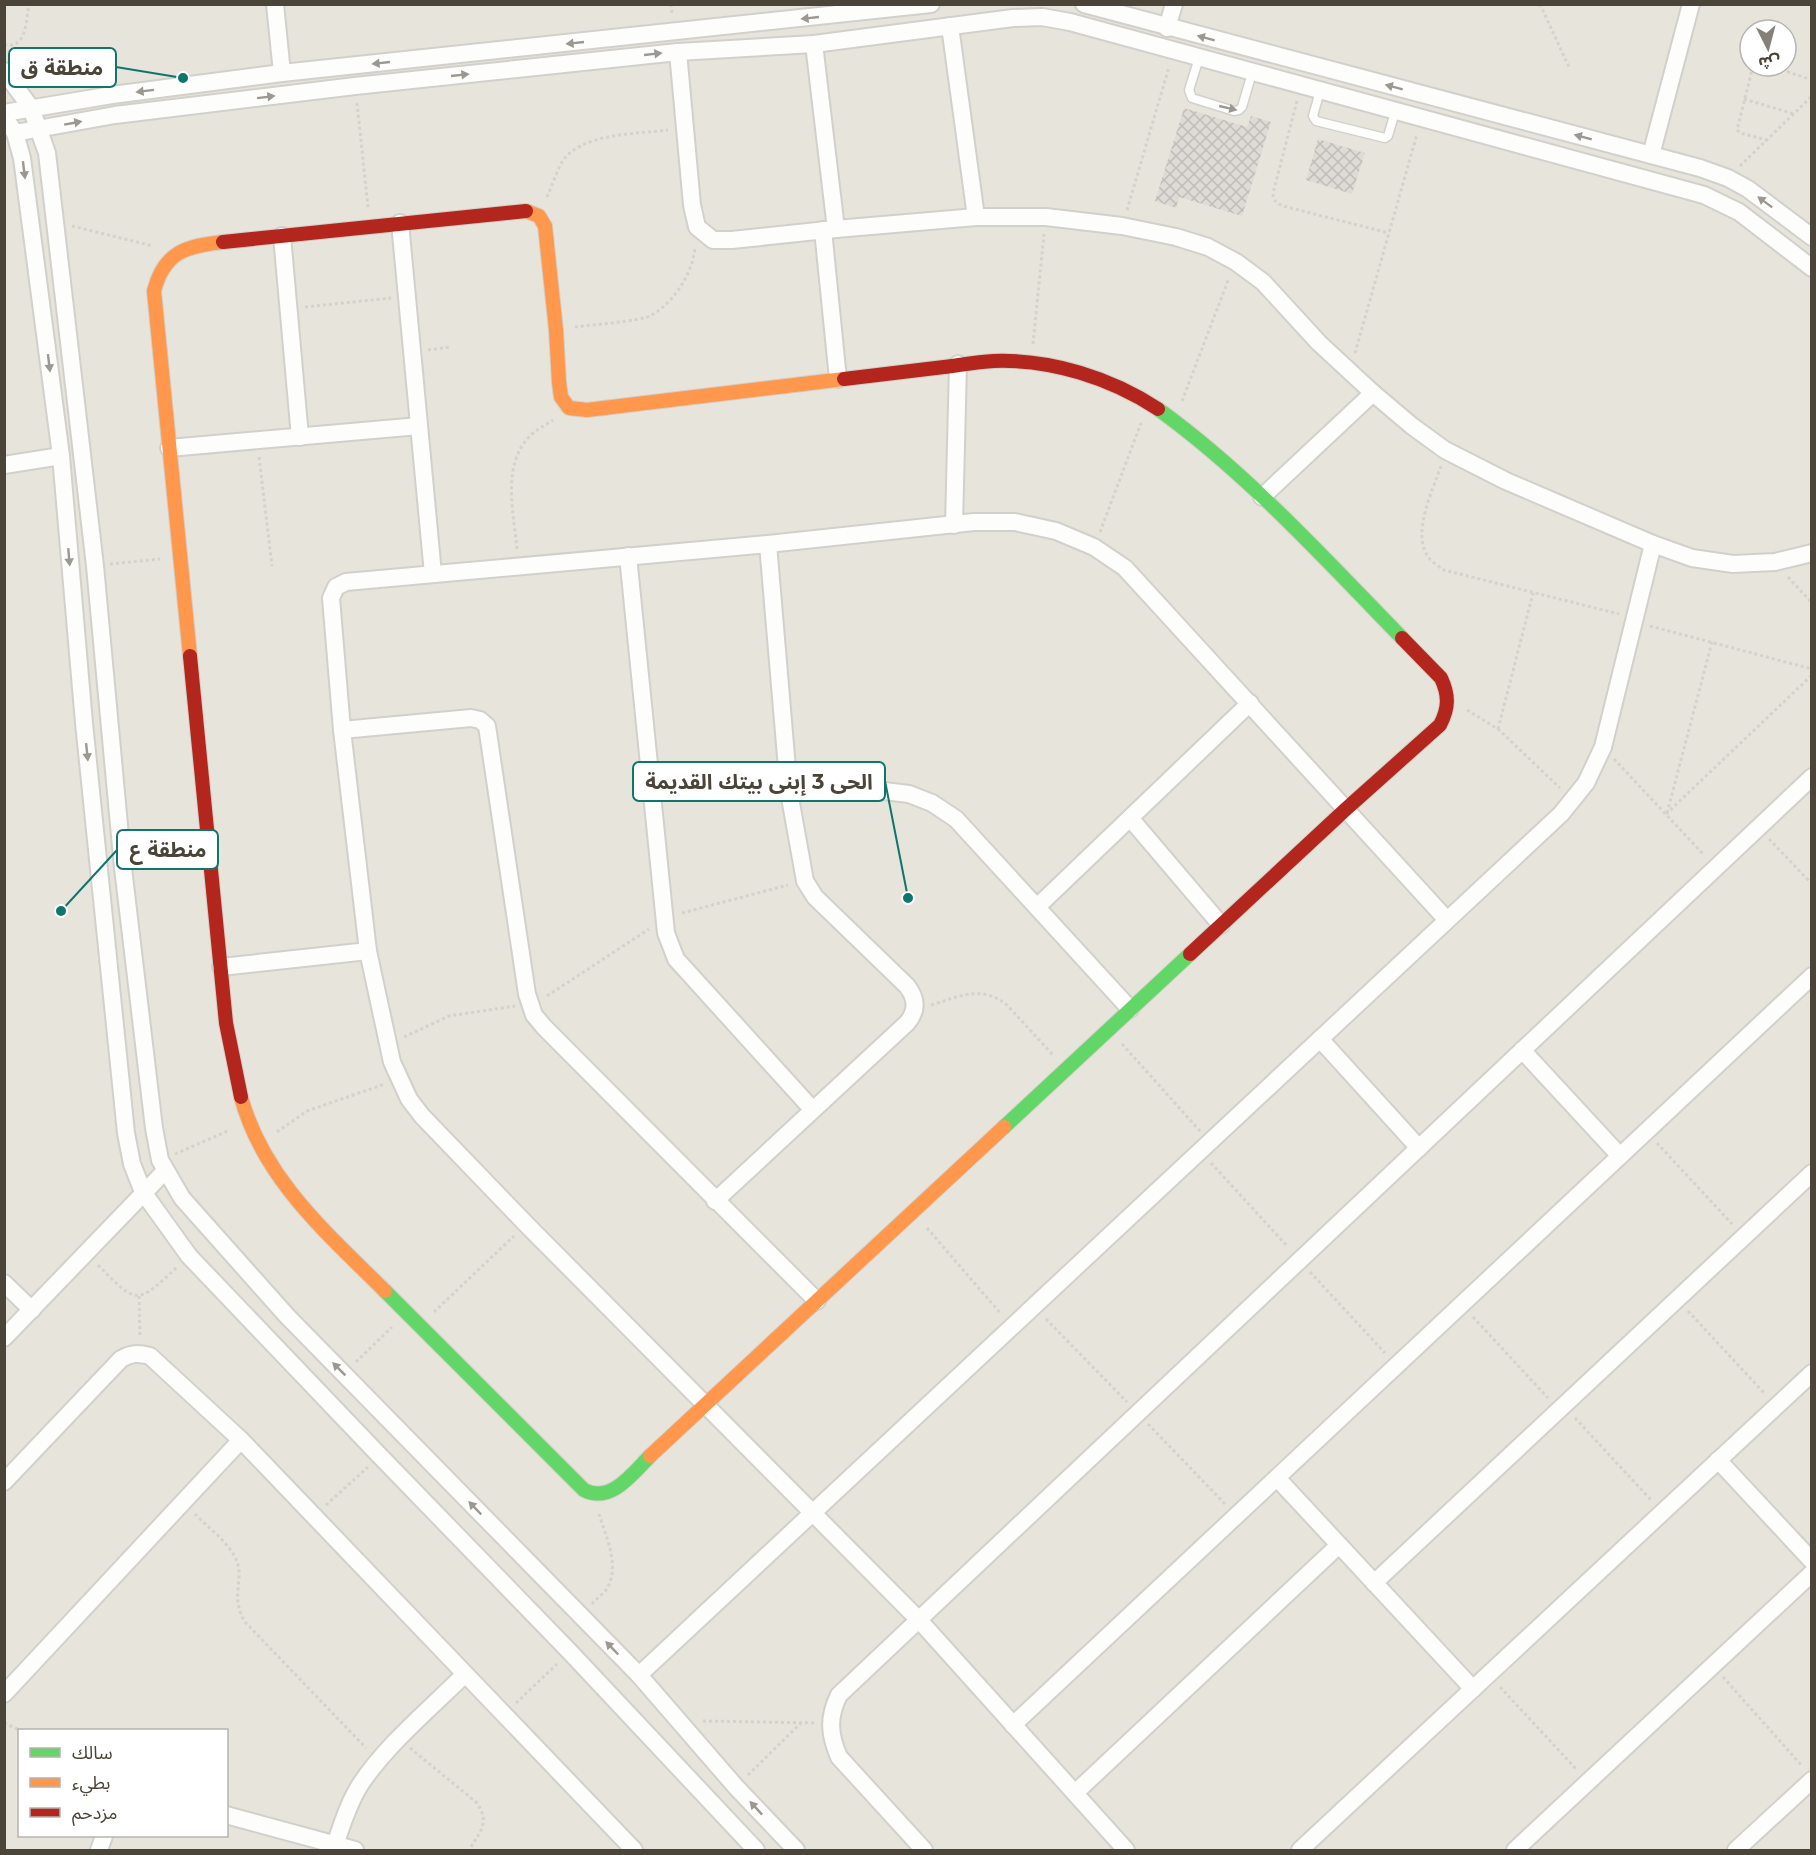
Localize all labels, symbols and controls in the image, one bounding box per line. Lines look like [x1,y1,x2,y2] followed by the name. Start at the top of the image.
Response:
[801,13,820,22] one-way arrow
[1738,18,1798,78] north arrow
[1197,32,1215,42] one-way arrow
[565,38,584,47] one-way arrow
[9,48,116,87] callout: منطقة ق
[644,50,663,59] one-way arrow
[1758,52,1781,73] text: ش
[21,55,103,80] text: منطقة ق
[371,58,390,68] one-way arrow
[450,70,469,80] one-way arrow
[1385,82,1403,91] one-way arrow
[136,86,155,95] one-way arrow
[256,92,275,101] one-way arrow
[1219,104,1238,113] one-way arrow
[63,118,82,127] one-way arrow
[1574,131,1592,141] one-way arrow
[19,161,29,180] one-way arrow
[1757,197,1772,209] one-way arrow
[44,354,53,373] one-way arrow
[65,548,74,567] one-way arrow
[82,742,92,761] one-way arrow
[633,762,885,801] callout: الحى 3 إبنى بيتك القديمة
[645,769,873,796] text: الحى 3 إبنى بيتك القديمة
[117,830,218,869] callout: منطقة ع
[130,837,207,865] text: منطقة ع
[332,1363,346,1377] one-way arrow
[468,1501,482,1516] one-way arrow
[605,1641,619,1655] one-way arrow
[18,1729,228,1837] legend
[72,1742,113,1764] text: سالك
[72,1772,110,1796] text: بطيء
[750,1801,763,1816] one-way arrow
[72,1802,117,1826] text: مزدحم

